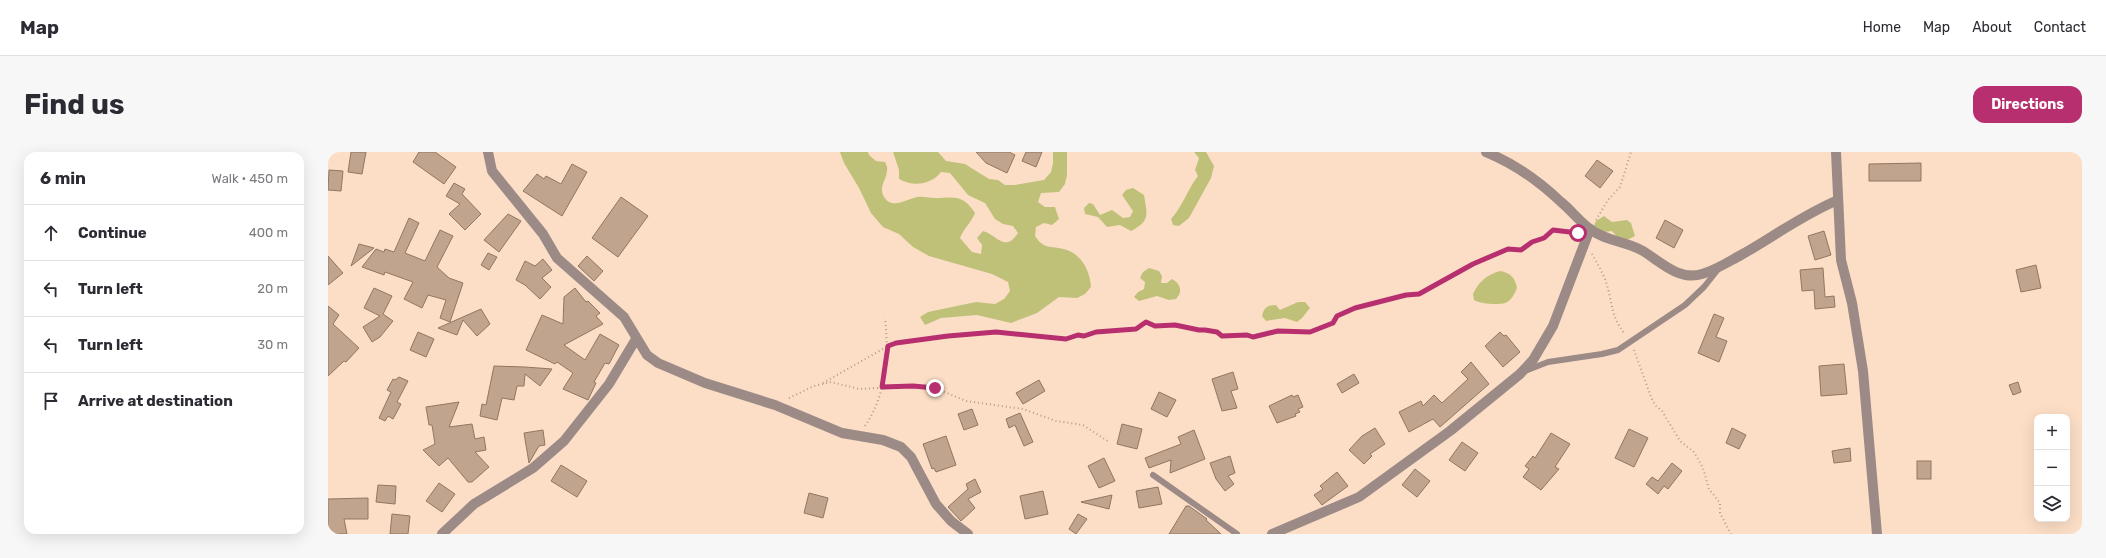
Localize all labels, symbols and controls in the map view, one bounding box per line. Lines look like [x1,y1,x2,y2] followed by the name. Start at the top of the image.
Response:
[20,16,59,39] text: Map
[1863,19,1901,36] text: Home
[1923,19,1950,36] text: Map
[1972,19,2012,36] text: About
[2034,19,2086,36] text: Contact
[1973,86,2082,123] button: Directions
[24,88,124,121] text: Find us
[40,168,86,188] text: 6 min
[212,171,288,186] text: Walk · 450 m
[40,222,62,244] icon: ahead
[78,224,147,242] text: Continue
[1569,224,1587,242] route start
[249,225,288,240] text: 400 m
[40,278,62,300] icon: left
[78,280,143,298] text: Turn left
[257,281,288,296] text: 20 m
[40,334,62,356] icon: left
[78,336,143,354] text: Turn left
[257,337,288,352] text: 30 m
[926,379,944,397] route end
[40,390,62,412] icon: arrive
[78,392,233,410] text: Arrive at destination
[2034,414,2070,522] map controls
[2034,414,2070,450] button: +
[2034,450,2070,486] button: −
[2034,486,2070,522] button: layers

